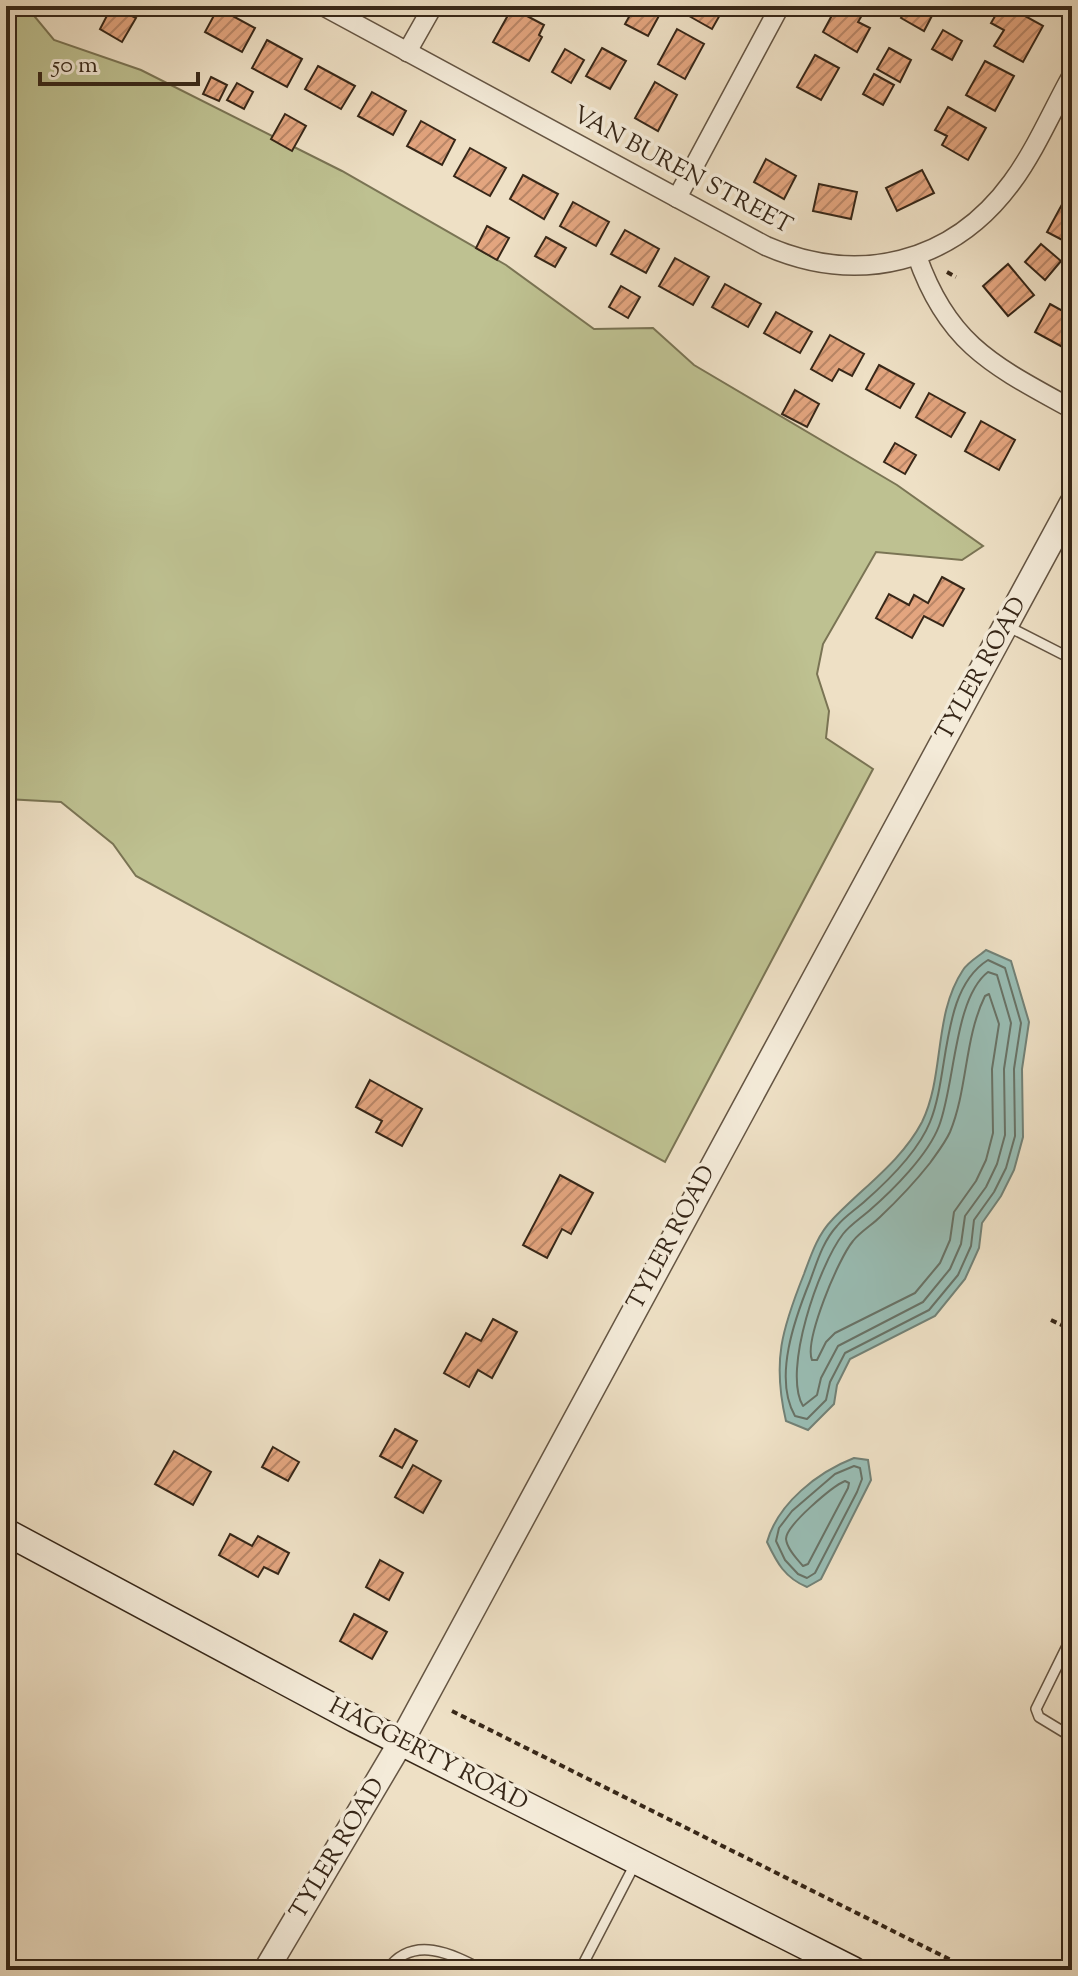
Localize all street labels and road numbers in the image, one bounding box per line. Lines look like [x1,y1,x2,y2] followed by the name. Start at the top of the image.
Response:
[566,99,798,243] street label: VAN BUREN STREET
[928,591,1036,747] street label: TYLER ROAD
[620,1160,724,1316] street label: TYLER ROAD
[322,1690,534,1820] street label: HAGGERTY ROAD
[282,1772,394,1926] street label: TYLER ROAD

